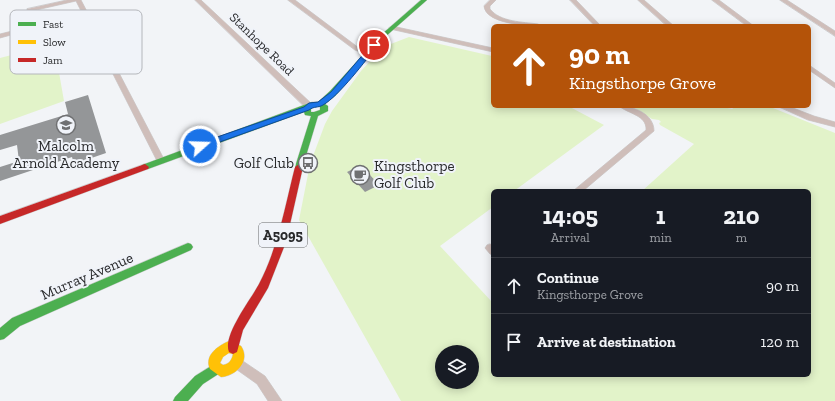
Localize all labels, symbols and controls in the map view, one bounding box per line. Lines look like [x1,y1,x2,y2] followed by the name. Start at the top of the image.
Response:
[10,10,142,74] legend
[227,10,297,78] street label: Stanhope Road
[43,18,64,31] text: Fast
[357,28,391,62] pin
[363,34,385,56] icon: arrive
[43,36,66,49] text: Slow
[569,38,630,71] text: 90 m
[503,40,555,92] icon: ahead
[43,54,63,67] text: Jam
[569,72,716,94] text: Kingsthorpe Grove
[55,114,77,136] school or university icon: Malcolm Arnold Academy
[179,125,221,167] position arrow
[13,137,120,172] place label: Malcolm Arnold Academy
[297,152,319,174] bus stop icon: Golf Club
[234,154,294,172] place label: Golf Club
[374,157,454,192] place label: Kingsthorpe Golf Club
[349,164,371,186] cafe icon: Kingsthorpe Golf Club
[542,201,598,230] text: 14:05
[656,201,665,230] text: 1
[723,201,760,230] text: 210
[259,223,307,247] road number: A5095
[551,230,590,245] text: Arrival
[649,230,672,245] text: min
[736,230,747,245] text: m
[38,248,136,304] street label: Murray Avenue
[537,269,599,287] text: Continue
[503,275,525,297] icon: ahead
[766,277,799,295] text: 90 m
[537,287,643,302] text: Kingsthorpe Grove
[503,331,525,353] icon: arrive
[537,333,676,351] text: Arrive at destination
[761,333,799,351] text: 120 m
[435,345,479,389] map controls
[435,345,479,389] button: layers

